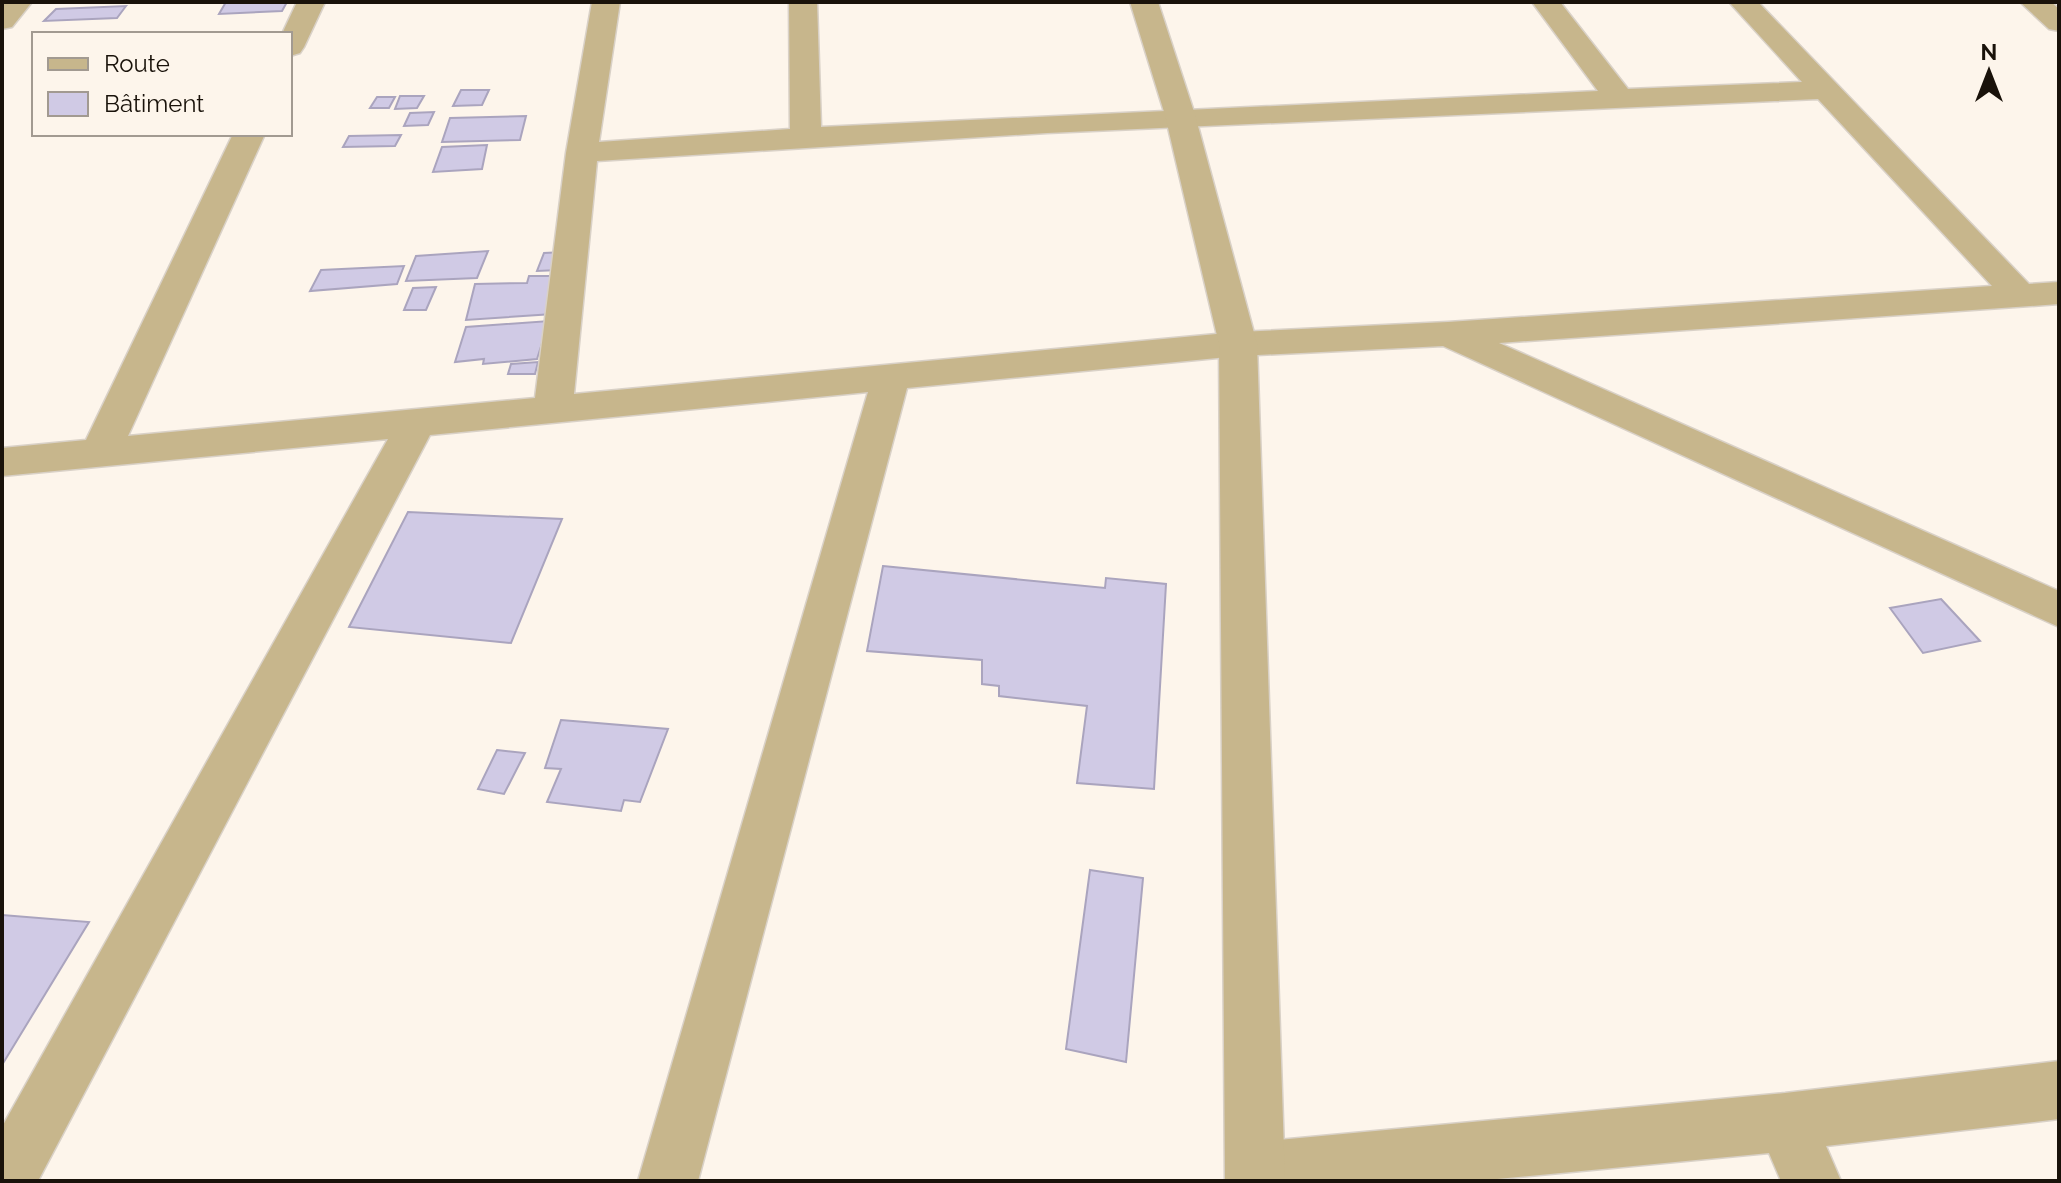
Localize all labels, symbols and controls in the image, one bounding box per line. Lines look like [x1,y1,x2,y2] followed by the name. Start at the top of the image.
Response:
[32,32,292,136] legend
[1949,32,2029,112] north arrow
[1981,39,1997,65] text: N
[104,49,170,78] text: Route
[104,89,204,118] text: Bâtiment

